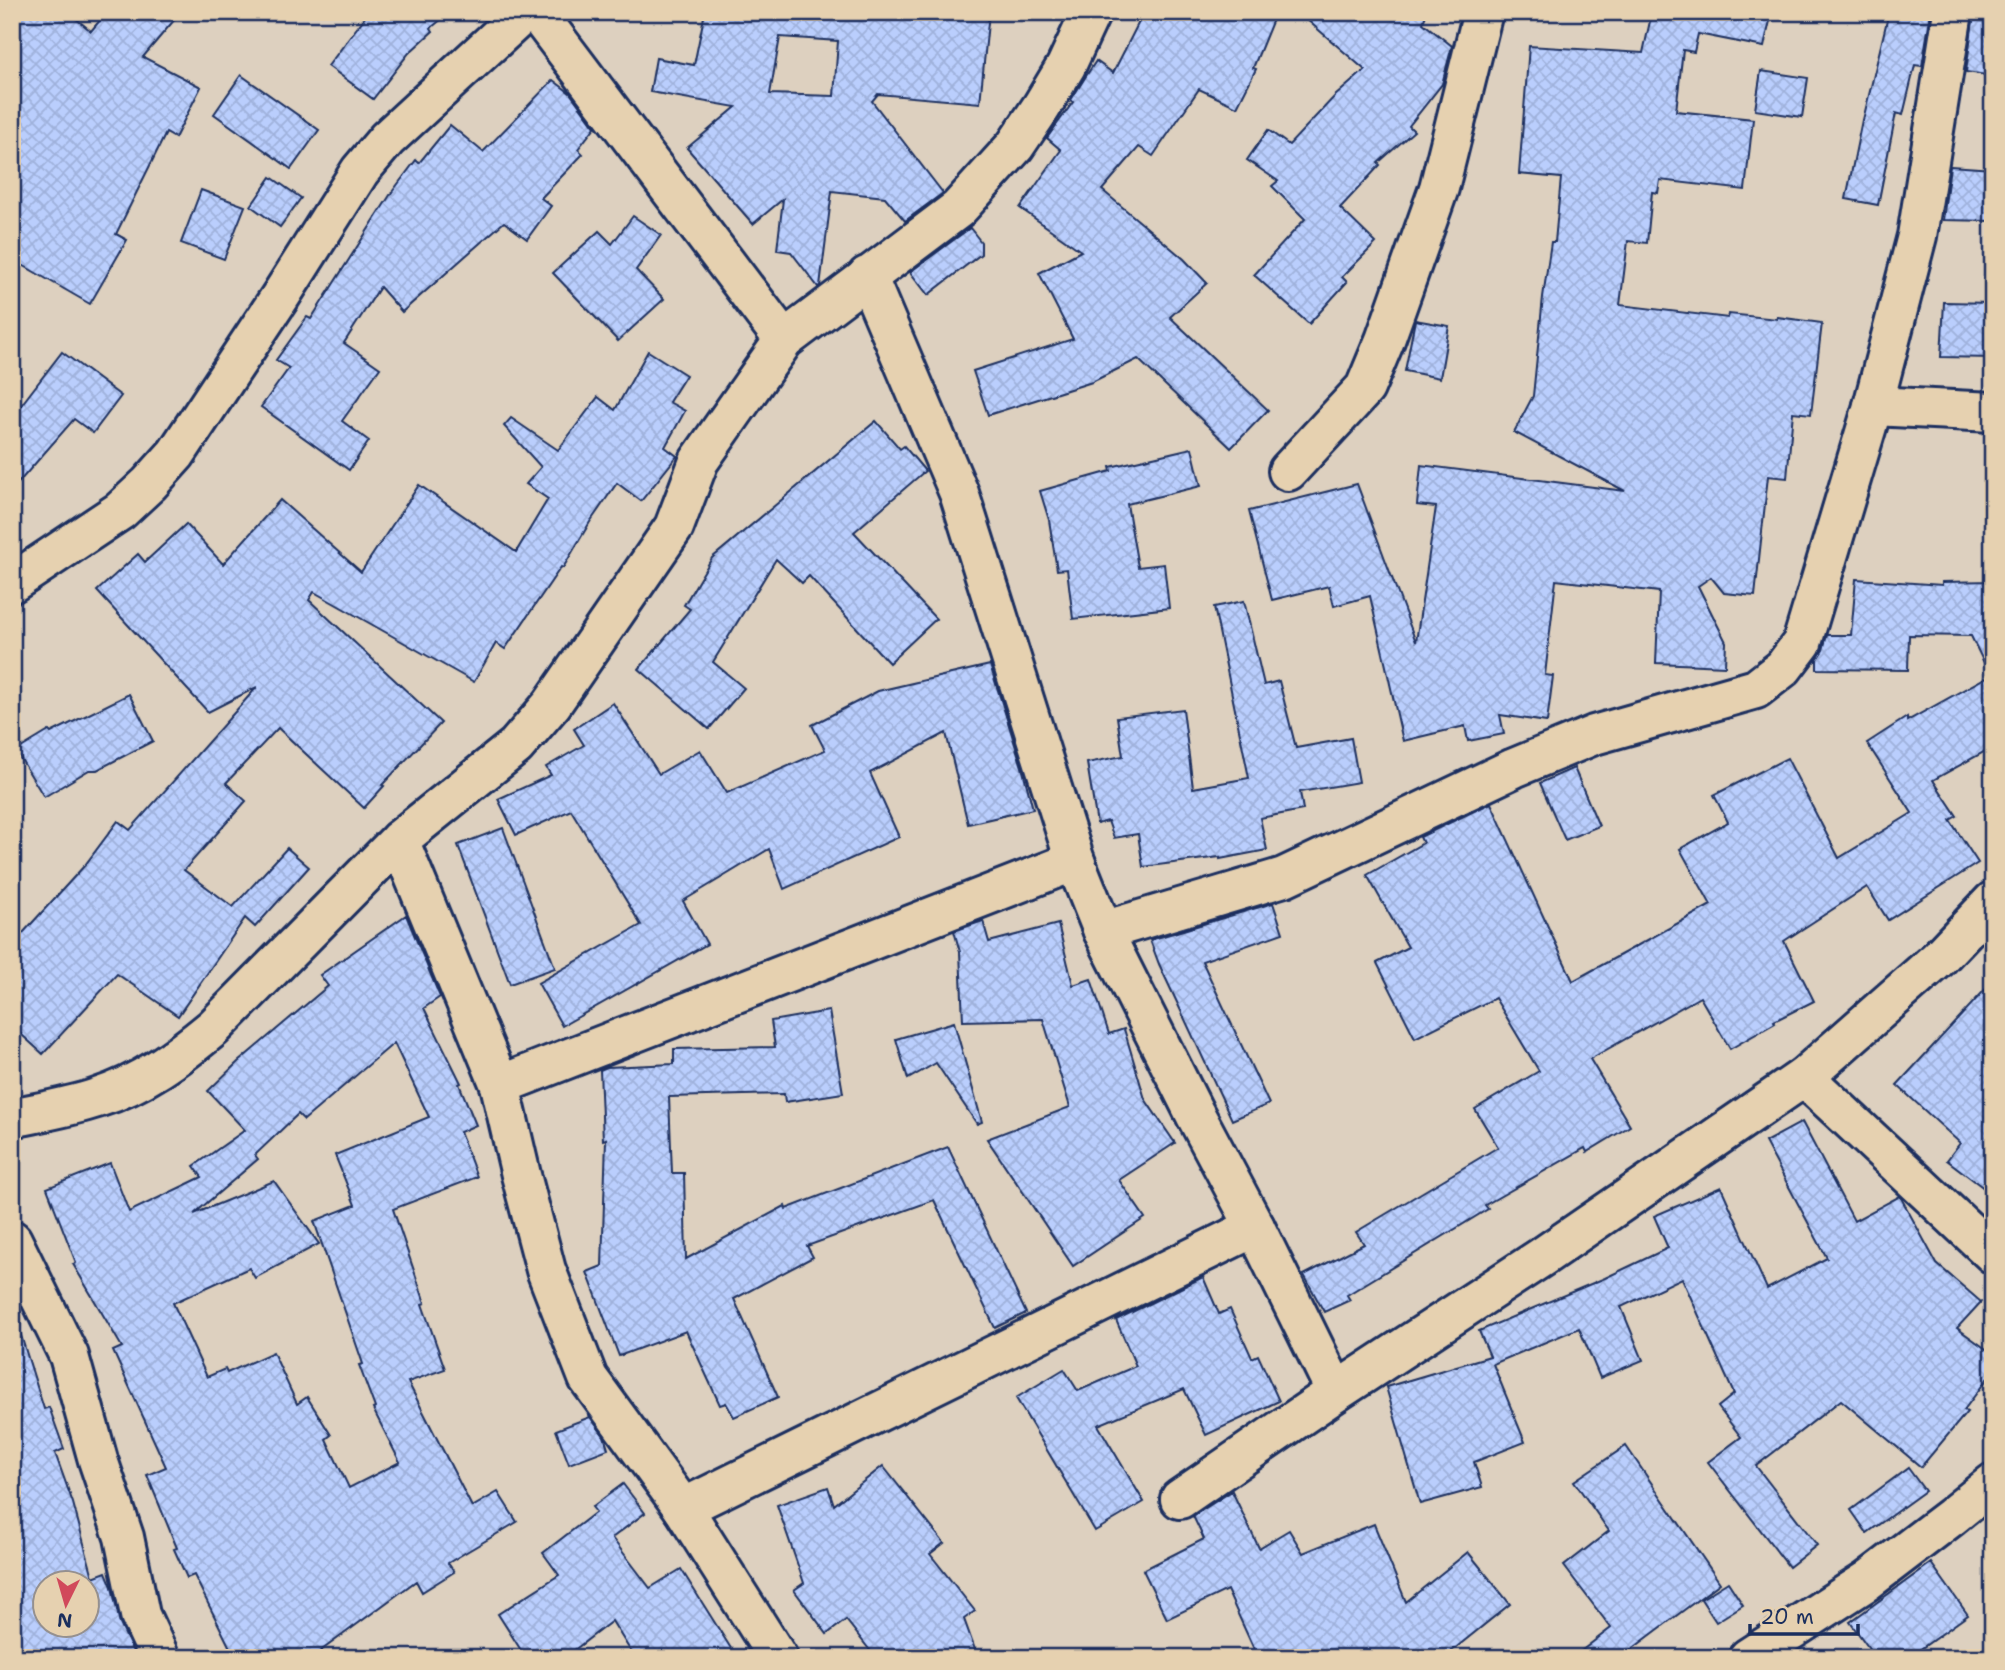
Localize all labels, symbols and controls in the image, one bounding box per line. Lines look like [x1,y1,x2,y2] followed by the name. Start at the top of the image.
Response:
[32,1568,102,1638] north arrow
[1750,1593,1858,1637] scale bar
[1760,1603,1814,1631] text: 20 m
[56,1607,73,1634] text: N

